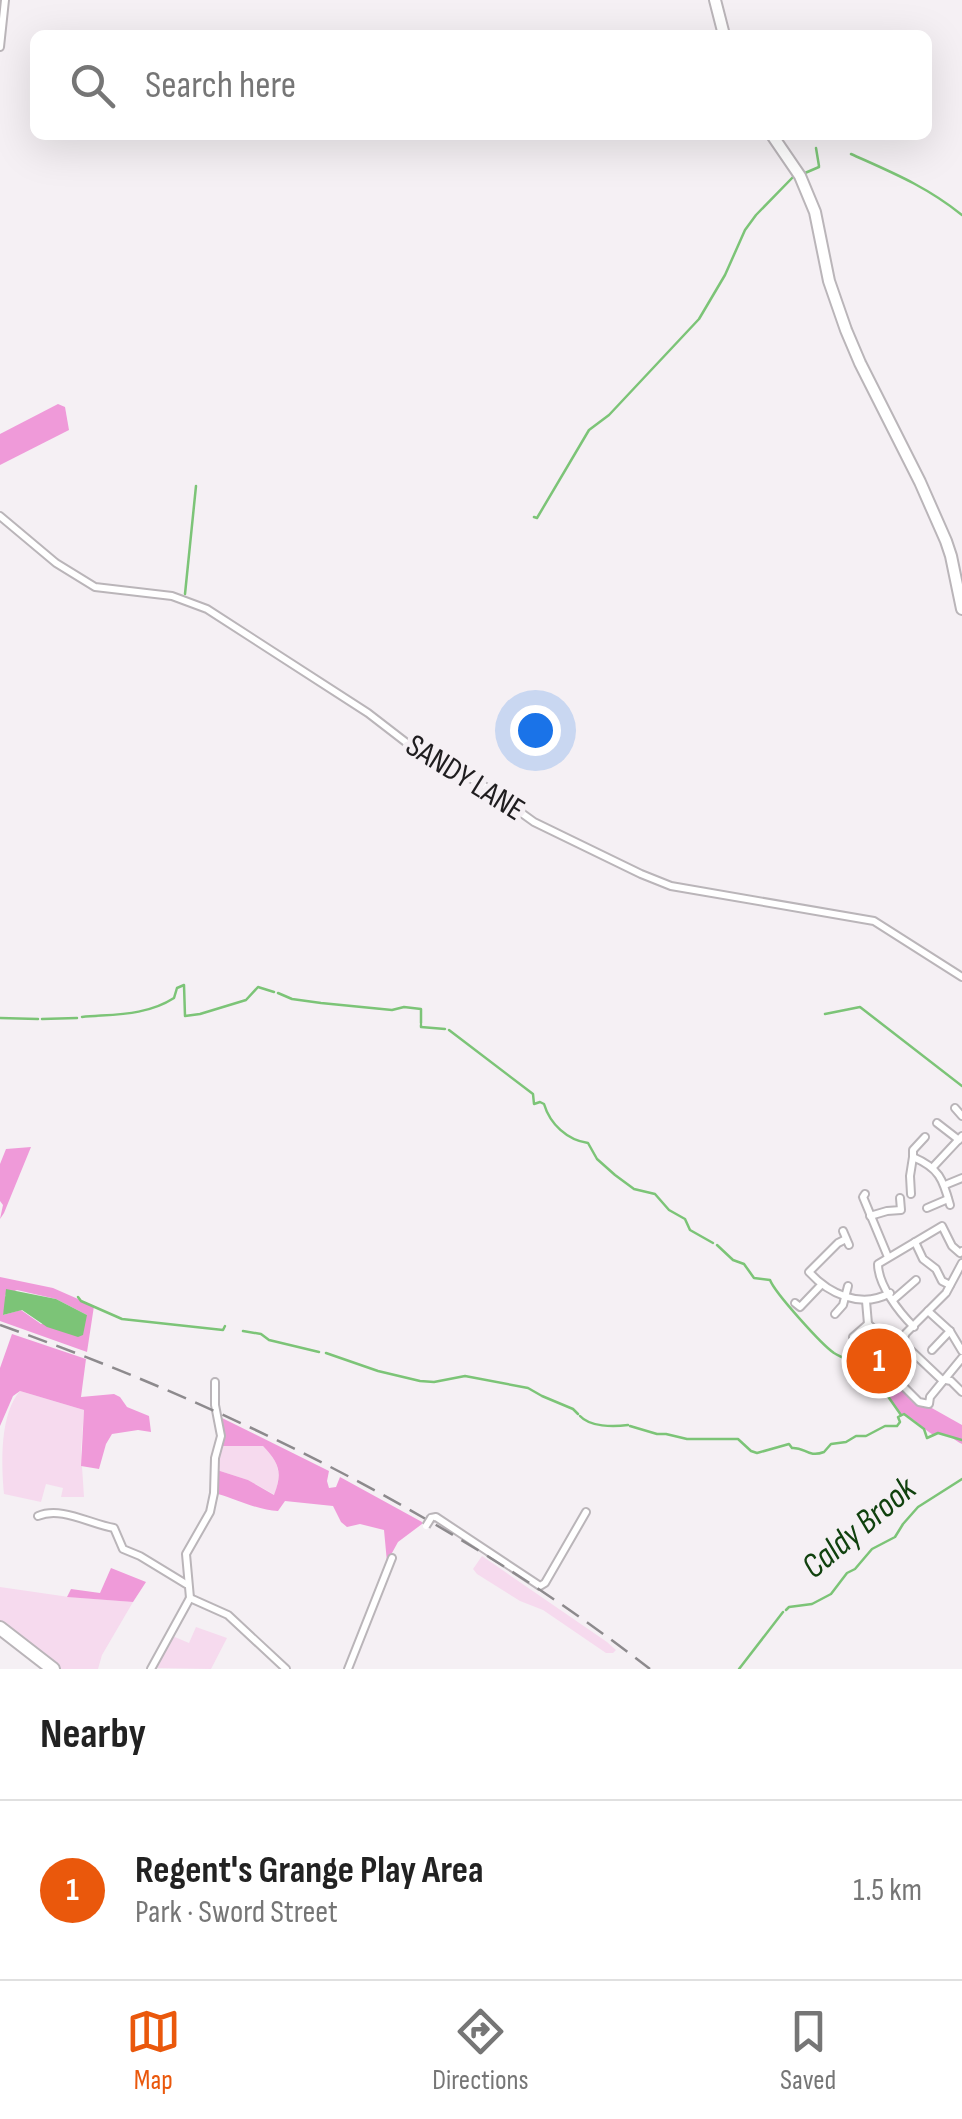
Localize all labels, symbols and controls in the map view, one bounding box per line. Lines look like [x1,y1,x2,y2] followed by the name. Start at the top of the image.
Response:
[30,30,932,140] search box
[65,58,120,113] icon: search
[145,63,296,108] text: Search here
[510,705,561,756] your location
[398,726,532,830] street label: SANDY LANE
[846,1324,912,1398] pin: 1
[793,1467,926,1588] water label: Caldy Brook
[40,1709,146,1760] text: Nearby
[135,1848,484,1893] text: Regent's Grange Play Area
[66,1871,79,1910] text: 1
[853,1871,922,1910] text: 1.5 km
[135,1893,338,1932] text: Park · Sword Street
[126,2004,181,2097] tab: Map
[432,2004,529,2097] tab: Directions
[780,2004,836,2097] tab: Saved

